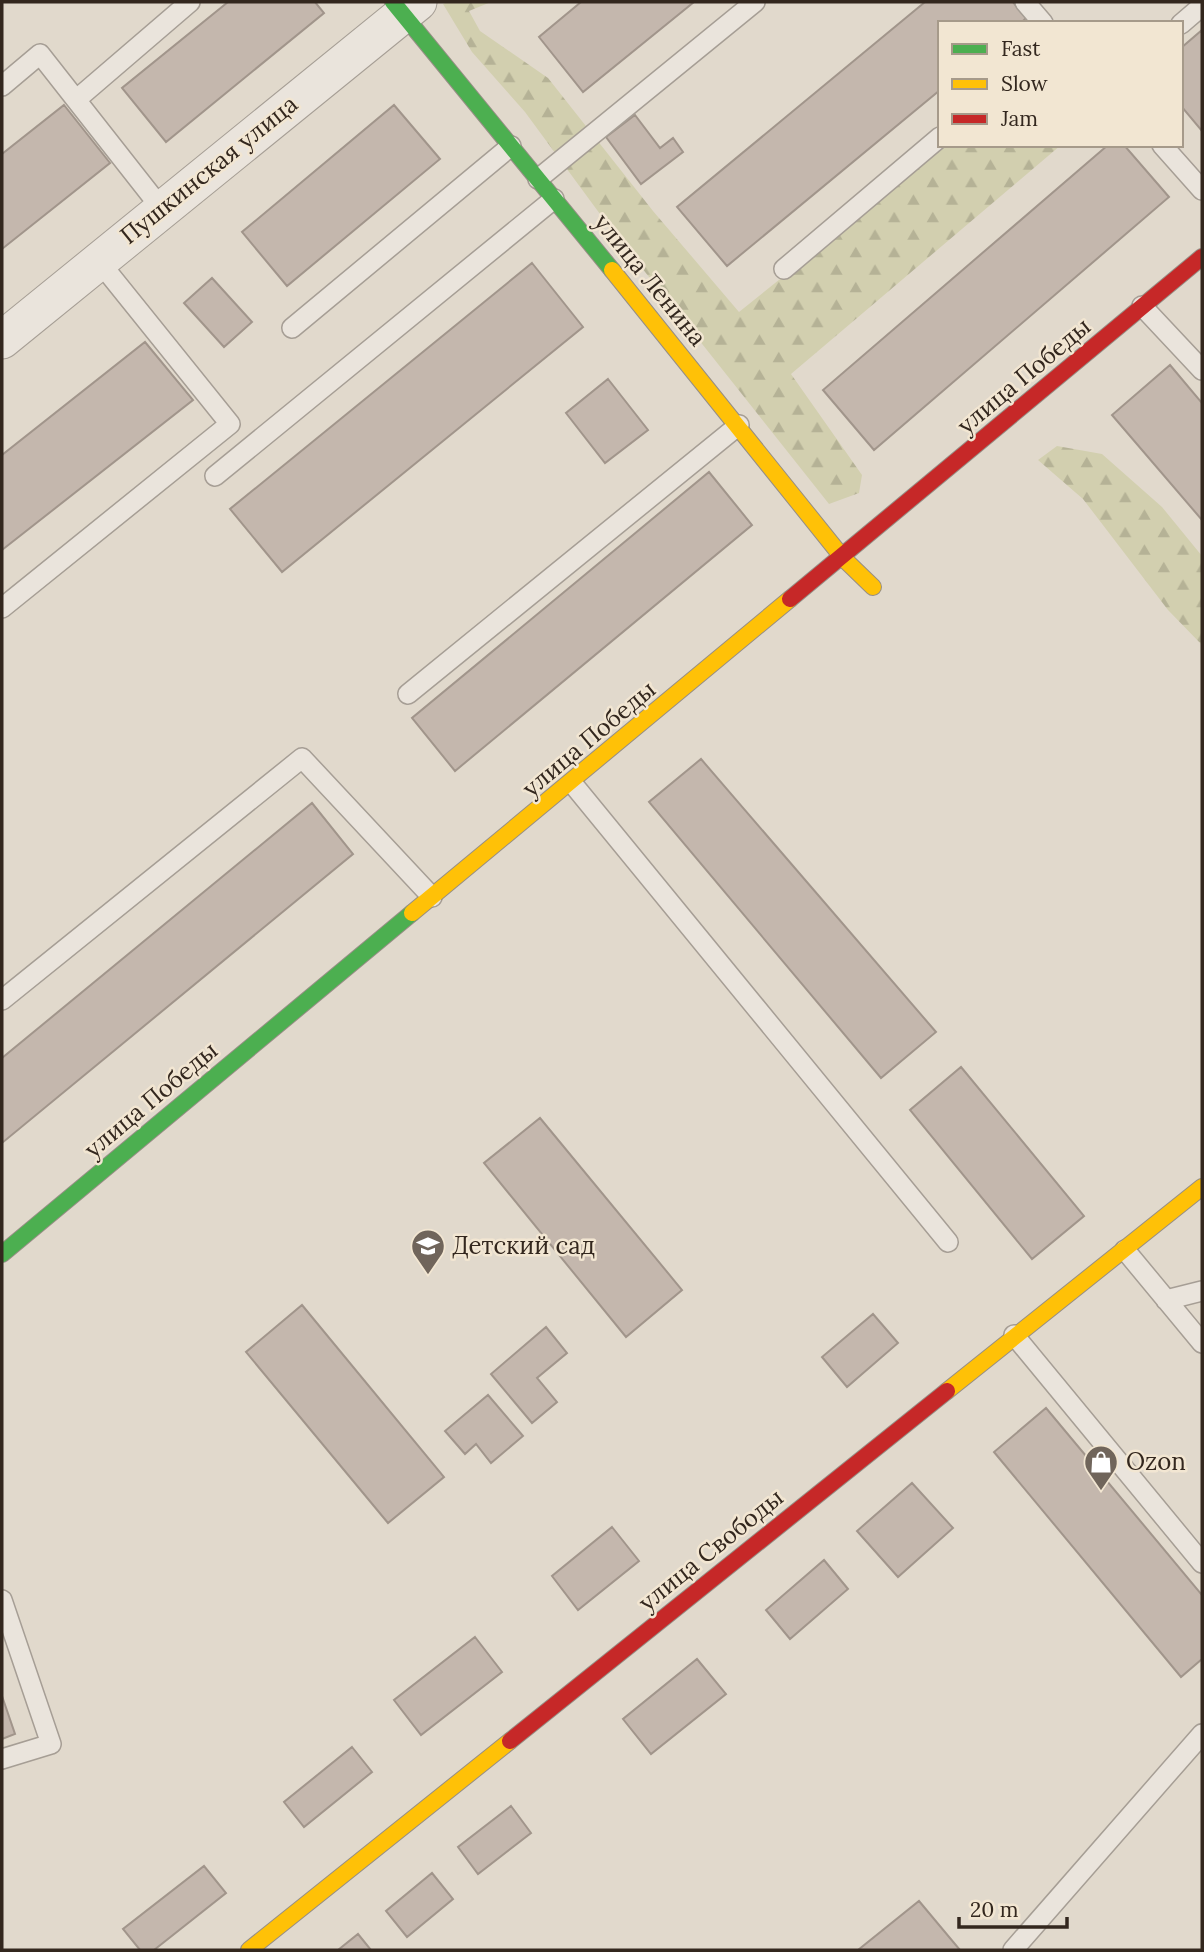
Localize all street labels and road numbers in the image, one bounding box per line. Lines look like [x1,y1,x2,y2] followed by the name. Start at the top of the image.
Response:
[114,88,304,251] street label: Пушкинская улица
[587,207,713,352] street label: улица Ленина
[950,311,1097,441] street label: улица Победы
[515,674,662,804] street label: улица Победы
[77,1035,224,1165] street label: улица Победы
[632,1482,790,1618] street label: улица Свободы

